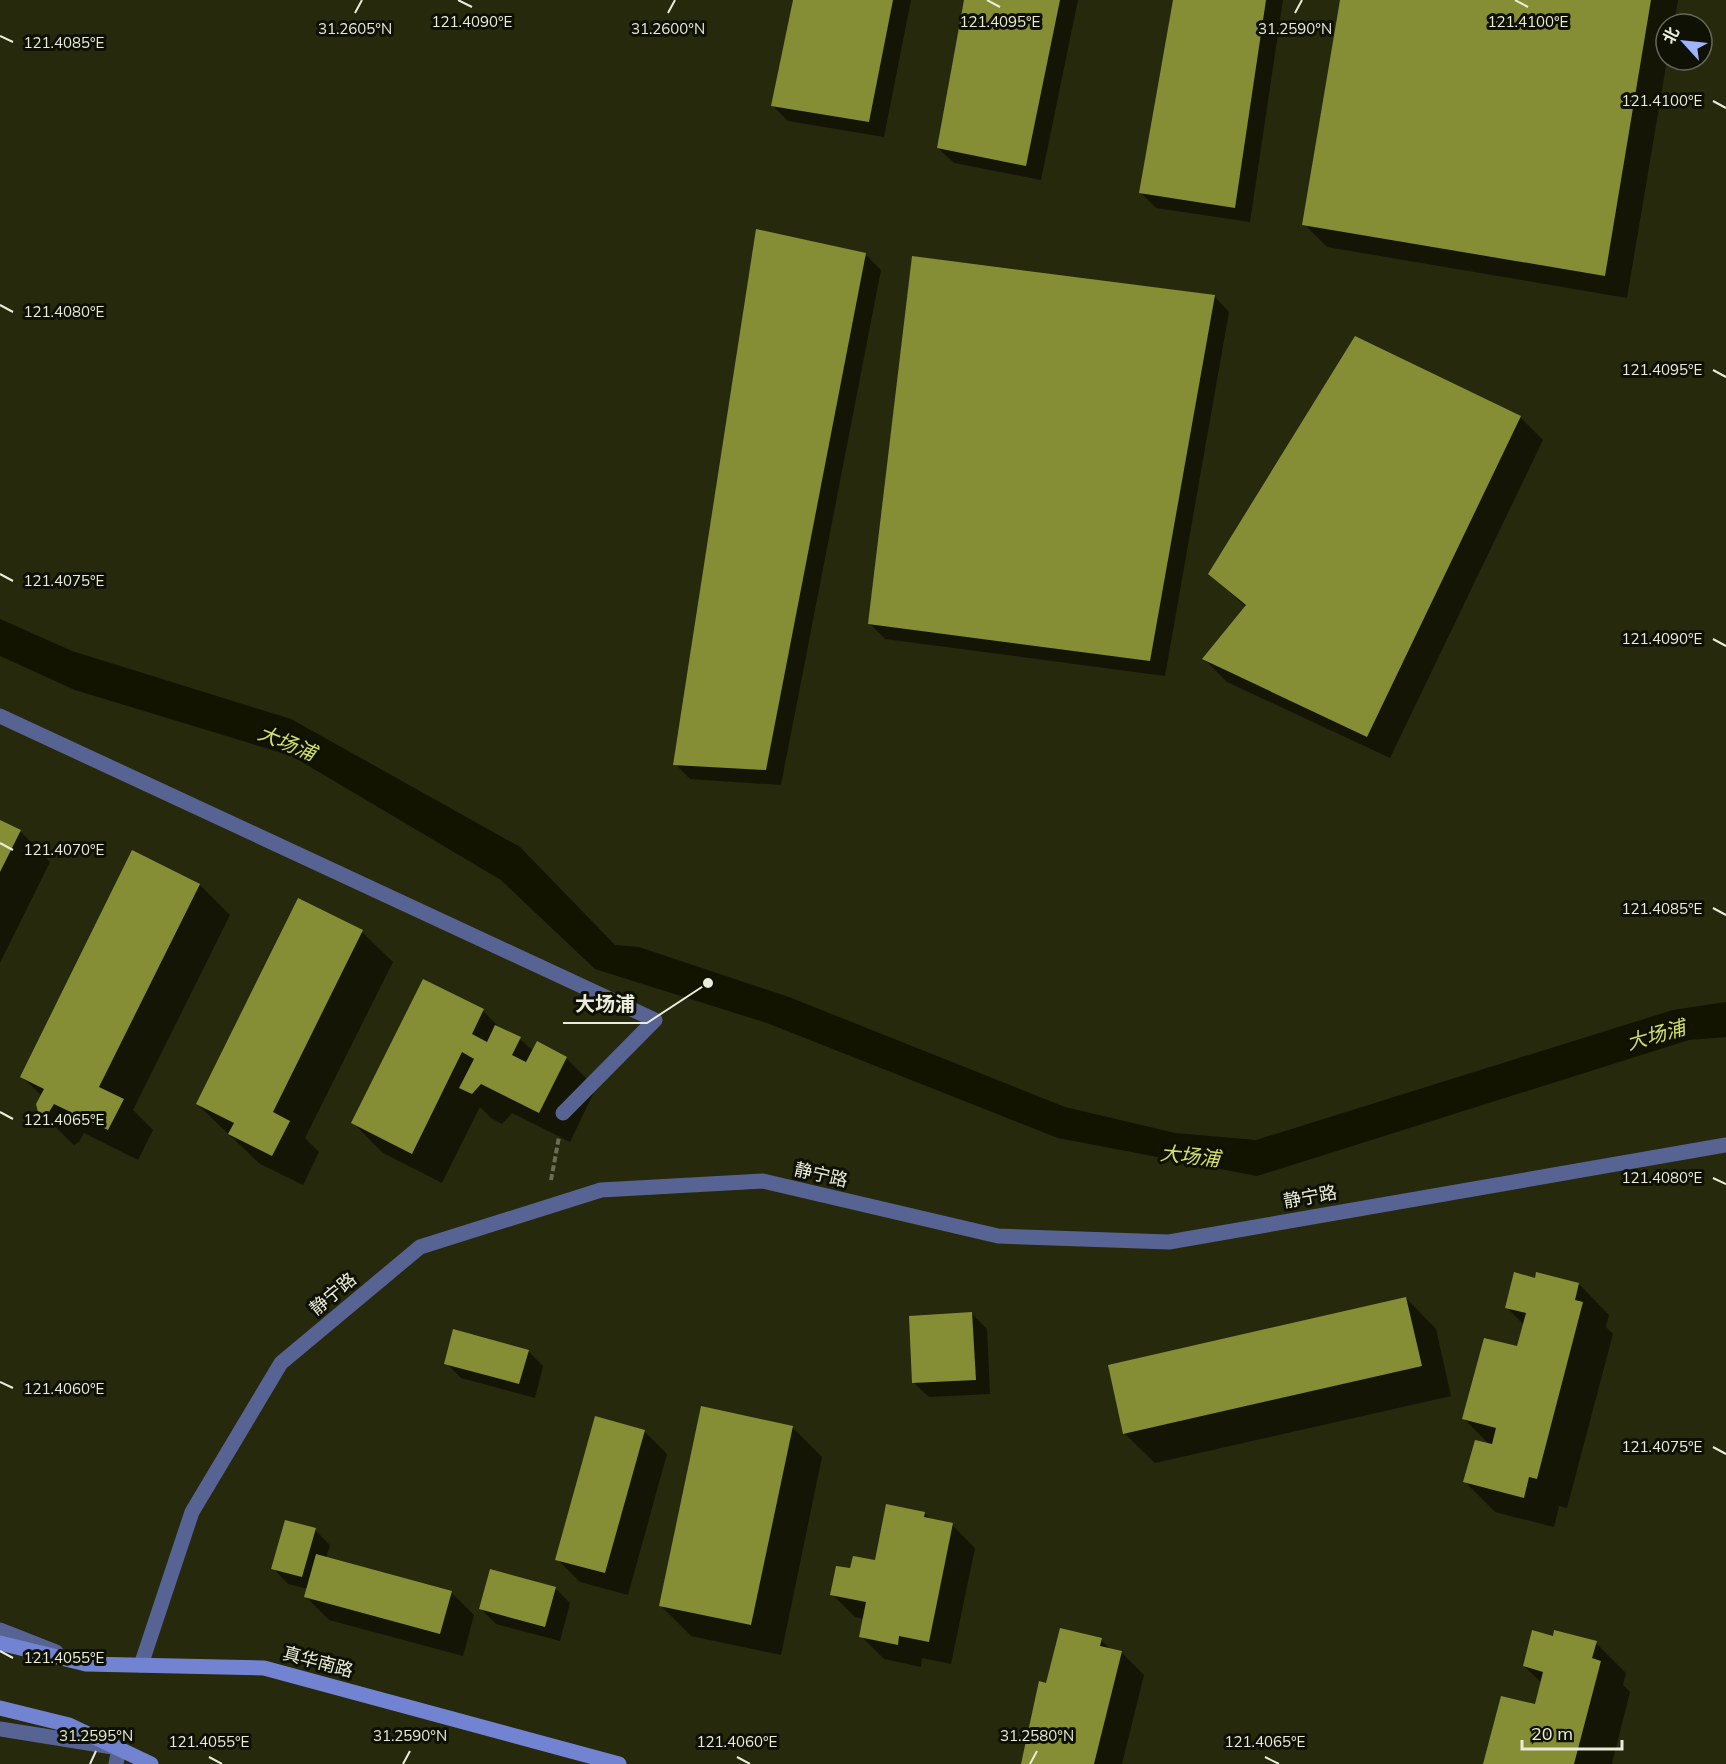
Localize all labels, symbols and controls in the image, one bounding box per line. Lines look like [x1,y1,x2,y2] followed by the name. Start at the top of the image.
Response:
[432,12,513,31] text: 121.4090°E
[960,12,1041,31] text: 121.4095°E
[1488,12,1569,31] text: 121.4100°E
[1654,12,1714,72] north arrow
[318,19,392,38] text: 31.2605°N
[631,19,705,38] text: 31.2600°N
[1258,19,1332,38] text: 31.2590°N
[1658,24,1683,47] text: 北
[24,33,105,52] text: 121.4085°E
[1622,91,1703,110] text: 121.4100°E
[24,302,105,321] text: 121.4080°E
[1622,360,1703,379] text: 121.4095°E
[24,571,105,590] text: 121.4075°E
[1622,629,1703,648] text: 121.4090°E
[255,720,322,766] water label: 大场浦
[24,840,105,859] text: 121.4070°E
[1622,899,1703,918] text: 121.4085°E
[563,985,647,1023] callout: 大场浦
[575,991,635,1016] text: 大场浦
[1624,1013,1691,1055] water label: 大场浦
[24,1110,105,1129] text: 121.4065°E
[1159,1140,1224,1171] water label: 大场浦
[792,1157,850,1192] street label: 静宁路
[1622,1168,1703,1187] text: 121.4080°E
[1281,1180,1338,1213] street label: 静宁路
[305,1267,361,1320] street label: 静宁路
[24,1379,105,1398] text: 121.4060°E
[1622,1437,1703,1456] text: 121.4075°E
[280,1641,356,1682] street label: 真华南路
[24,1648,105,1667] text: 121.4055°E
[1522,1713,1622,1751] scale bar
[1531,1722,1573,1745] text: 20 m
[59,1726,133,1745] text: 31.2595°N
[373,1726,447,1745] text: 31.2590°N
[1000,1726,1074,1745] text: 31.2580°N
[169,1732,250,1751] text: 121.4055°E
[697,1732,778,1751] text: 121.4060°E
[1225,1732,1306,1751] text: 121.4065°E

